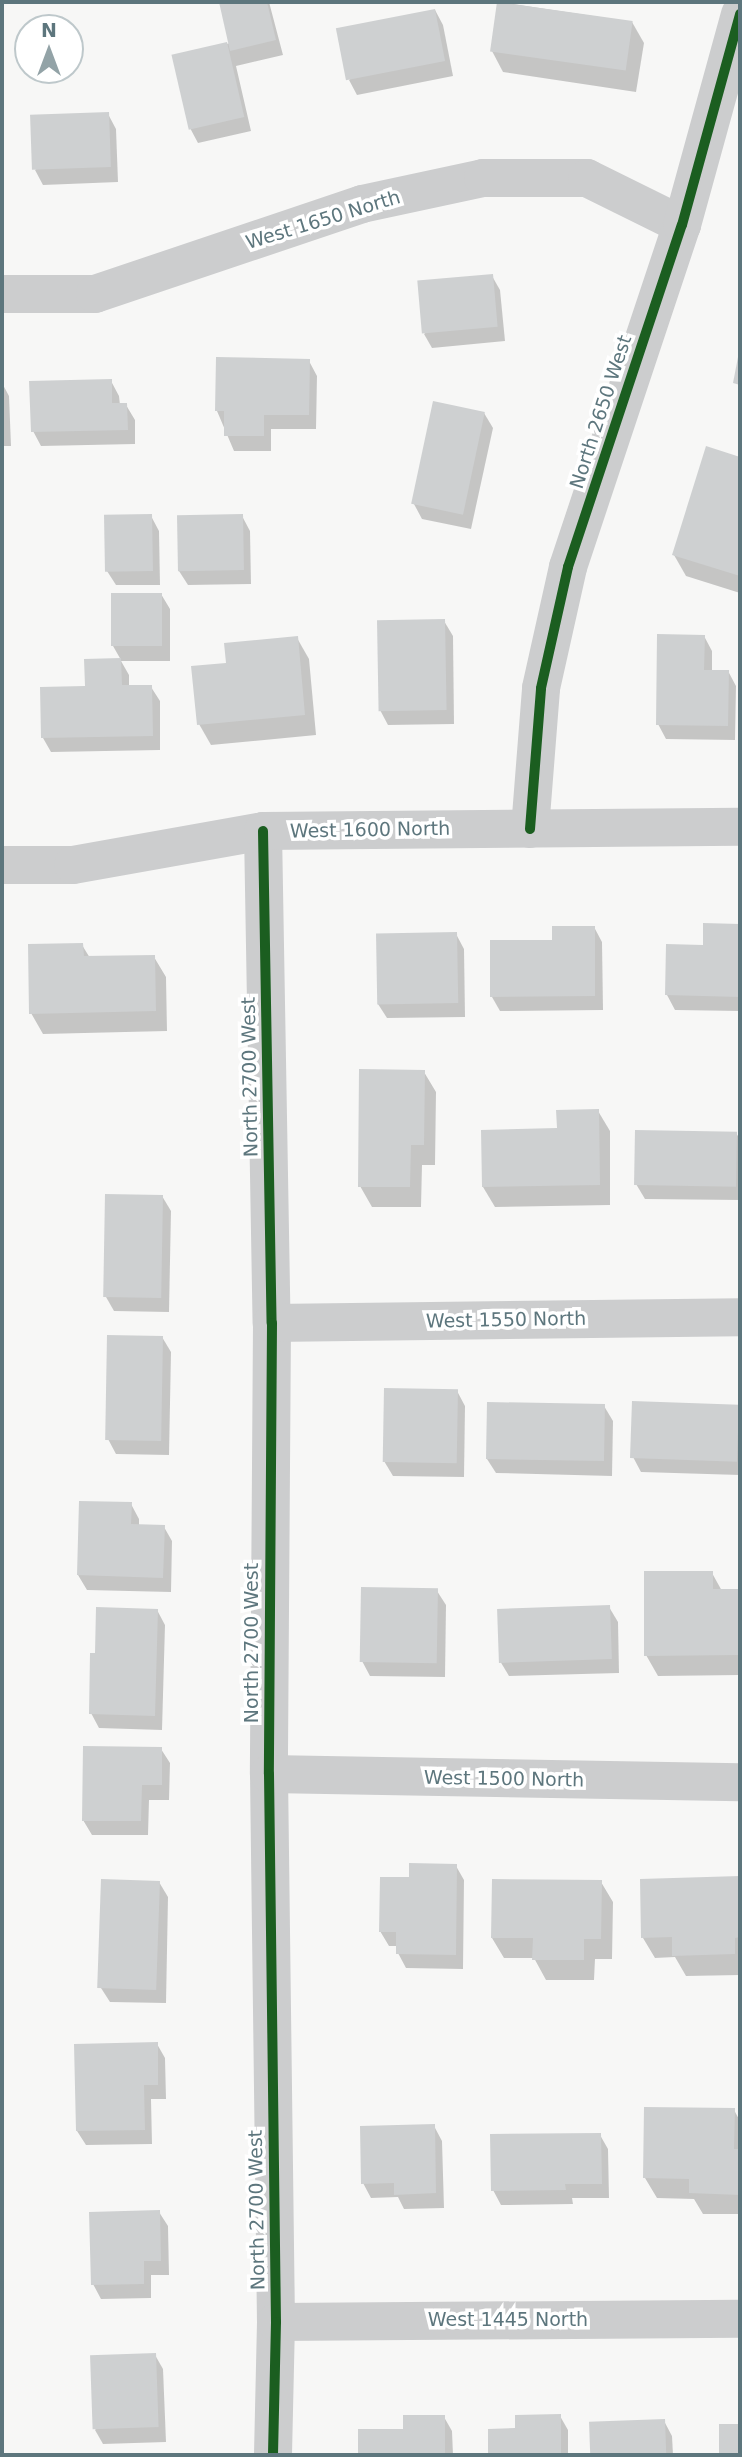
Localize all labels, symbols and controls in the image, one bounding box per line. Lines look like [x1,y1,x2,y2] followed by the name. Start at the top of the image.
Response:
[14,14,84,84] north arrow
[41,19,57,41] text: N
[243,186,403,254] street label: West 1650 North
[565,332,637,492] street label: North 2650 West
[290,817,450,843] street label: West 1600 North
[237,997,263,1157] street label: North 2700 West
[426,1307,586,1333] street label: West 1550 North
[241,1563,263,1723] street label: North 2700 West
[424,1766,584,1792] street label: West 1500 North
[244,2130,270,2290] street label: North 2700 West
[428,2309,588,2331] street label: West 1445 North

